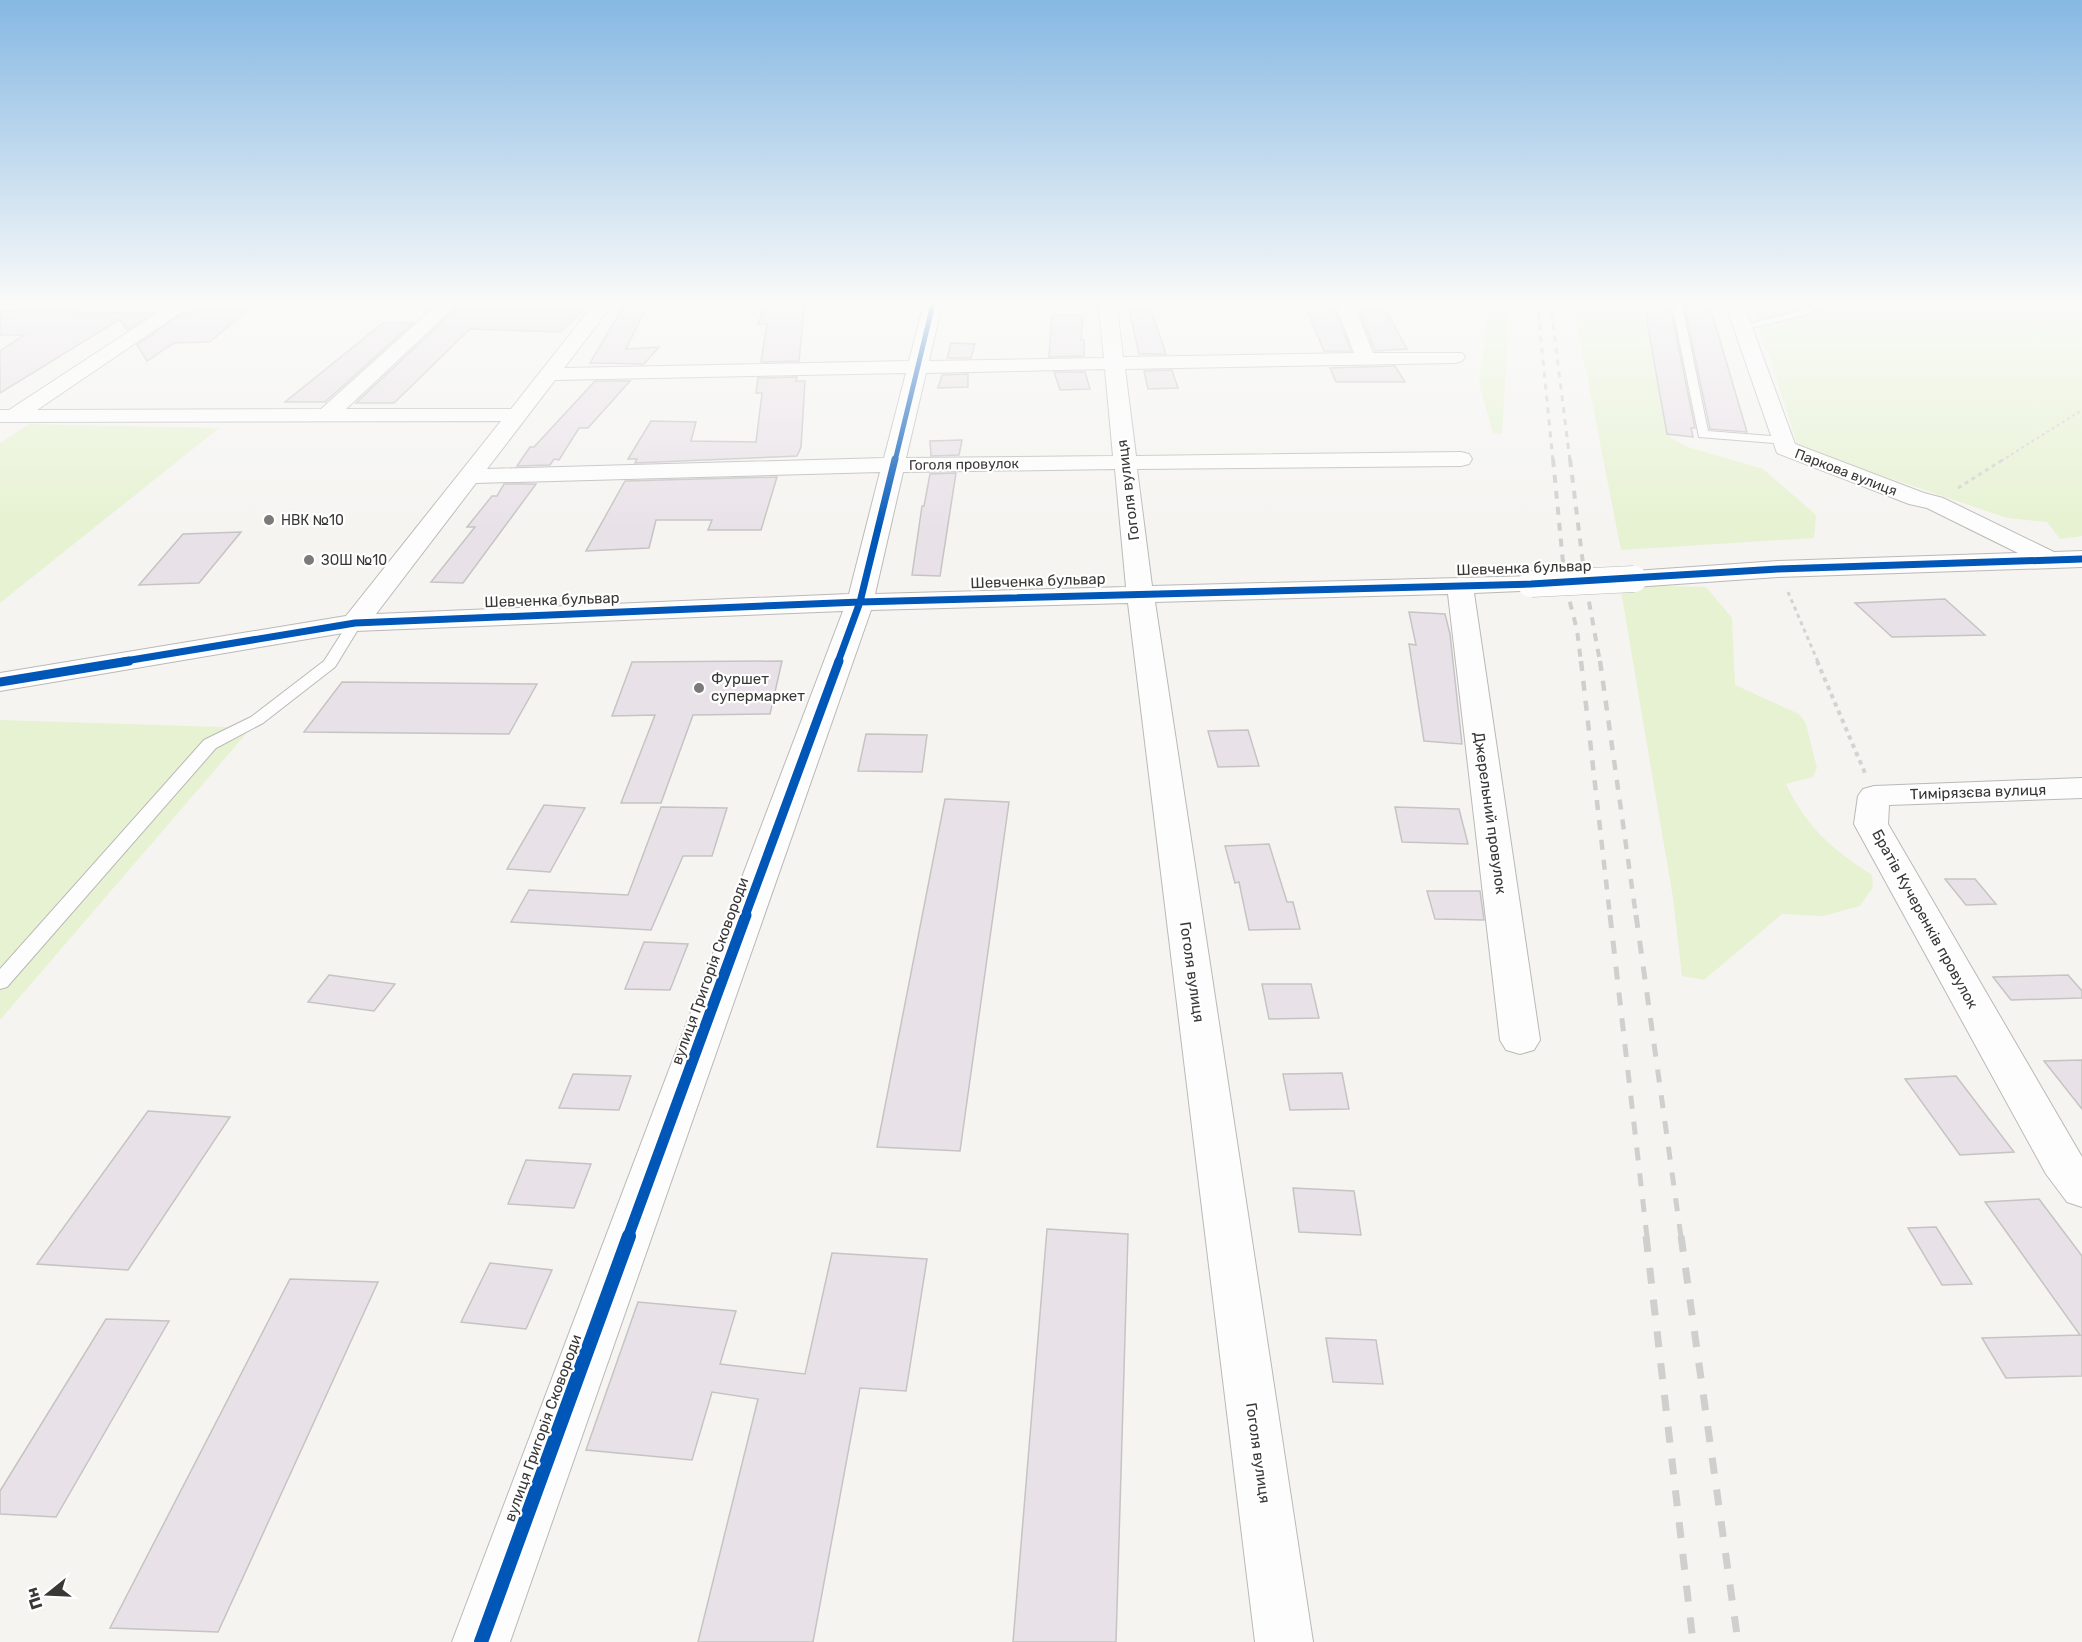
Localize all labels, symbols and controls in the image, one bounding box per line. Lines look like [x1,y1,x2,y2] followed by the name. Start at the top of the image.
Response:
[1113,439,1143,541] street label: Гоголя вулиця
[1792,445,1899,500] street label: Паркова вулиця
[909,455,1020,474] street label: Гоголя провулок
[281,512,344,529] place label: НВК №10
[262,513,276,527] marker: НВК №10
[321,552,387,569] place label: ЗОШ №10
[302,553,316,567] marker: ЗОШ №10
[1456,557,1592,579] street label: Шевченка бульвар
[970,570,1106,592] street label: Шевченка бульвар
[484,589,620,611] street label: Шевченка бульвар
[711,670,805,705] place label: Фуршет супермаркет
[692,681,706,695] marker: Фуршет супермаркет
[1470,731,1510,895] street label: Джерельний провулок
[1909,781,2047,803] street label: Тимірязєва вулиця
[1868,826,1982,1012] street label: Братів Кучеренків провулок
[668,875,752,1067] street label: вулиця Григорія Сковороди
[1176,921,1208,1023] street label: Гоголя вулиця
[501,1332,585,1524] street label: вулиця Григорія Сковороди
[1242,1402,1274,1504] street label: Гоголя вулиця
[18,1564,78,1624] north arrow
[22,1585,47,1612] text: Пн

